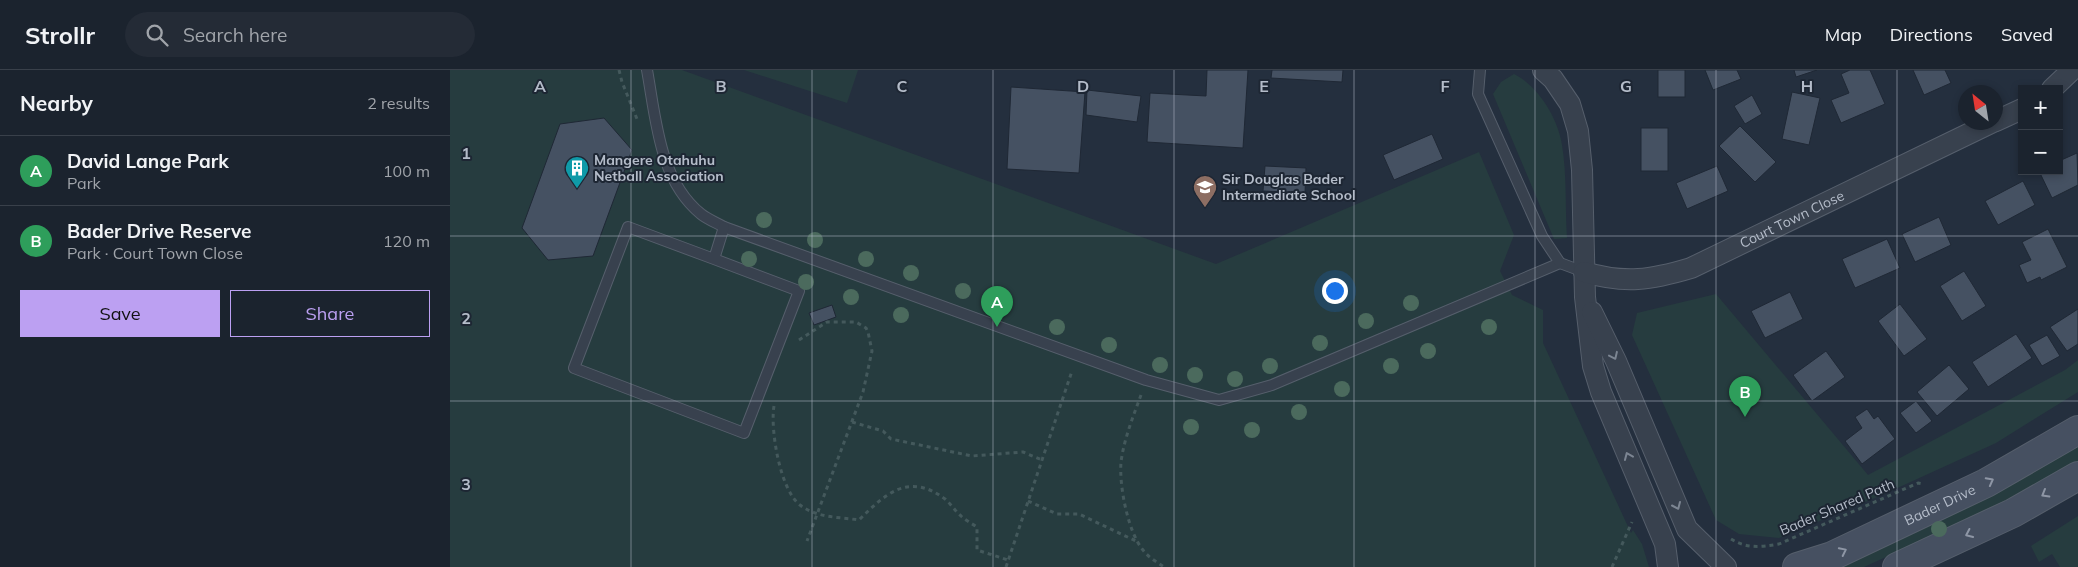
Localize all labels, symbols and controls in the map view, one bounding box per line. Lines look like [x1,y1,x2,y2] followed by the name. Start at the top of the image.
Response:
[125,12,475,57] search box
[25,20,95,50] text: Strollr
[143,21,171,49] icon: search
[183,23,287,47] text: Search here
[1825,23,1862,46] text: Map
[1890,23,1973,46] text: Directions
[2001,23,2053,46] text: Saved
[534,76,546,96] text: A
[715,76,727,96] text: B
[897,76,908,96] text: C
[1077,76,1089,96] text: D
[1259,76,1269,96] text: E
[1440,76,1450,96] text: F
[1620,76,1632,96] text: G
[1801,76,1813,96] text: H
[1958,85,2003,130] north arrow
[2018,85,2063,175] map controls
[2018,85,2063,130] button: +
[20,90,93,116] text: Nearby
[367,93,430,113] text: 2 results
[2018,130,2063,175] button: −
[461,143,471,163] text: 1
[67,149,229,173] text: David Lange Park
[594,151,724,185] place label: Mangere Otahuhu Netball Association
[564,155,590,189] building icon: Mangere Otahuhu Netball Association
[30,161,42,181] text: A
[383,161,430,181] text: 100 m
[1222,170,1356,204] place label: Sir Douglas Bader Intermediate School
[67,173,101,193] text: Park
[1192,174,1218,208] school or university icon: Sir Douglas Bader Intermediate School
[1737,186,1847,252] street label: Court Town Close
[67,219,251,243] text: Bader Drive Reserve
[30,231,42,251] text: B
[383,231,430,251] text: 120 m
[67,243,243,263] text: Park · Court Town Close
[1322,278,1348,304] your location
[981,286,1013,327] pin: A
[20,290,220,337] button: Save
[230,290,430,337] button: Share
[461,308,471,328] text: 2
[1607,351,1617,360] one-way arrow
[1729,376,1761,417] pin: B
[1624,452,1635,461] one-way arrow
[461,474,471,494] text: 3
[1777,475,1897,539] street label: Bader Shared Path
[1984,477,1993,487] one-way arrow
[1901,480,1978,529] street label: Bader Drive
[2042,488,2051,498] one-way arrow
[1671,501,1682,510] one-way arrow
[1965,528,1974,538] one-way arrow
[1838,547,1847,557] one-way arrow

